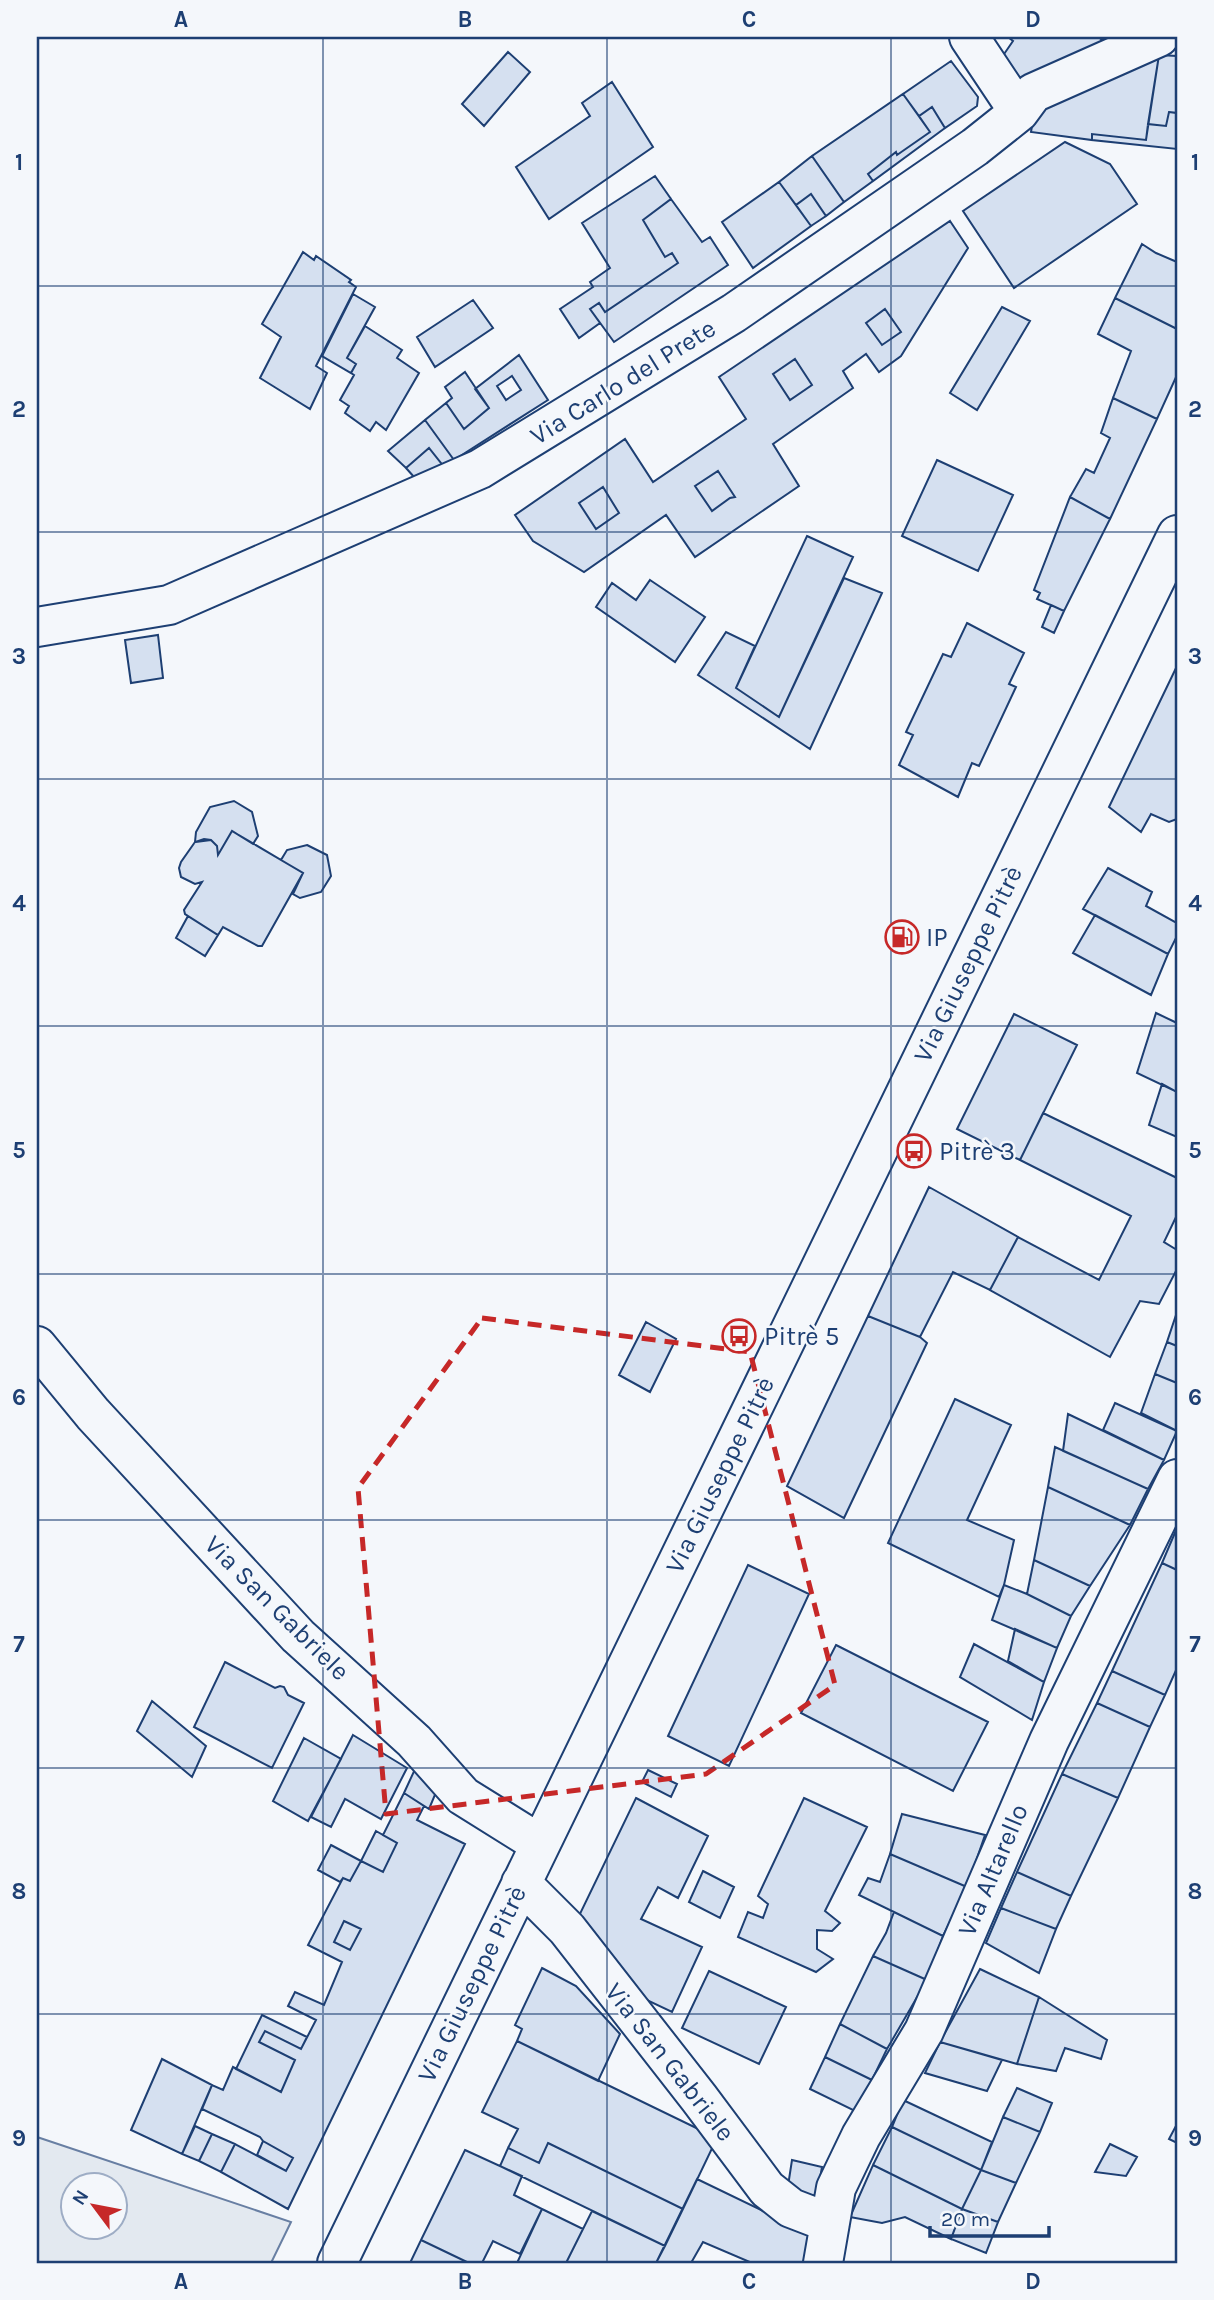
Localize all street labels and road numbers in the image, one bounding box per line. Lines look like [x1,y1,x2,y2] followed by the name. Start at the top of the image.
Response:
[525,313,721,451] street label: Via Carlo del Prete
[907,861,1029,1067] street label: Via Giuseppe Pitrè
[659,1372,781,1578] street label: Via Giuseppe Pitrè
[198,1529,356,1687] street label: Via San Gabriele
[951,1799,1035,1941] street label: Via Altarello
[411,1881,533,2087] street label: Via Giuseppe Pitrè
[599,1977,741,2147] street label: Via San Gabriele

